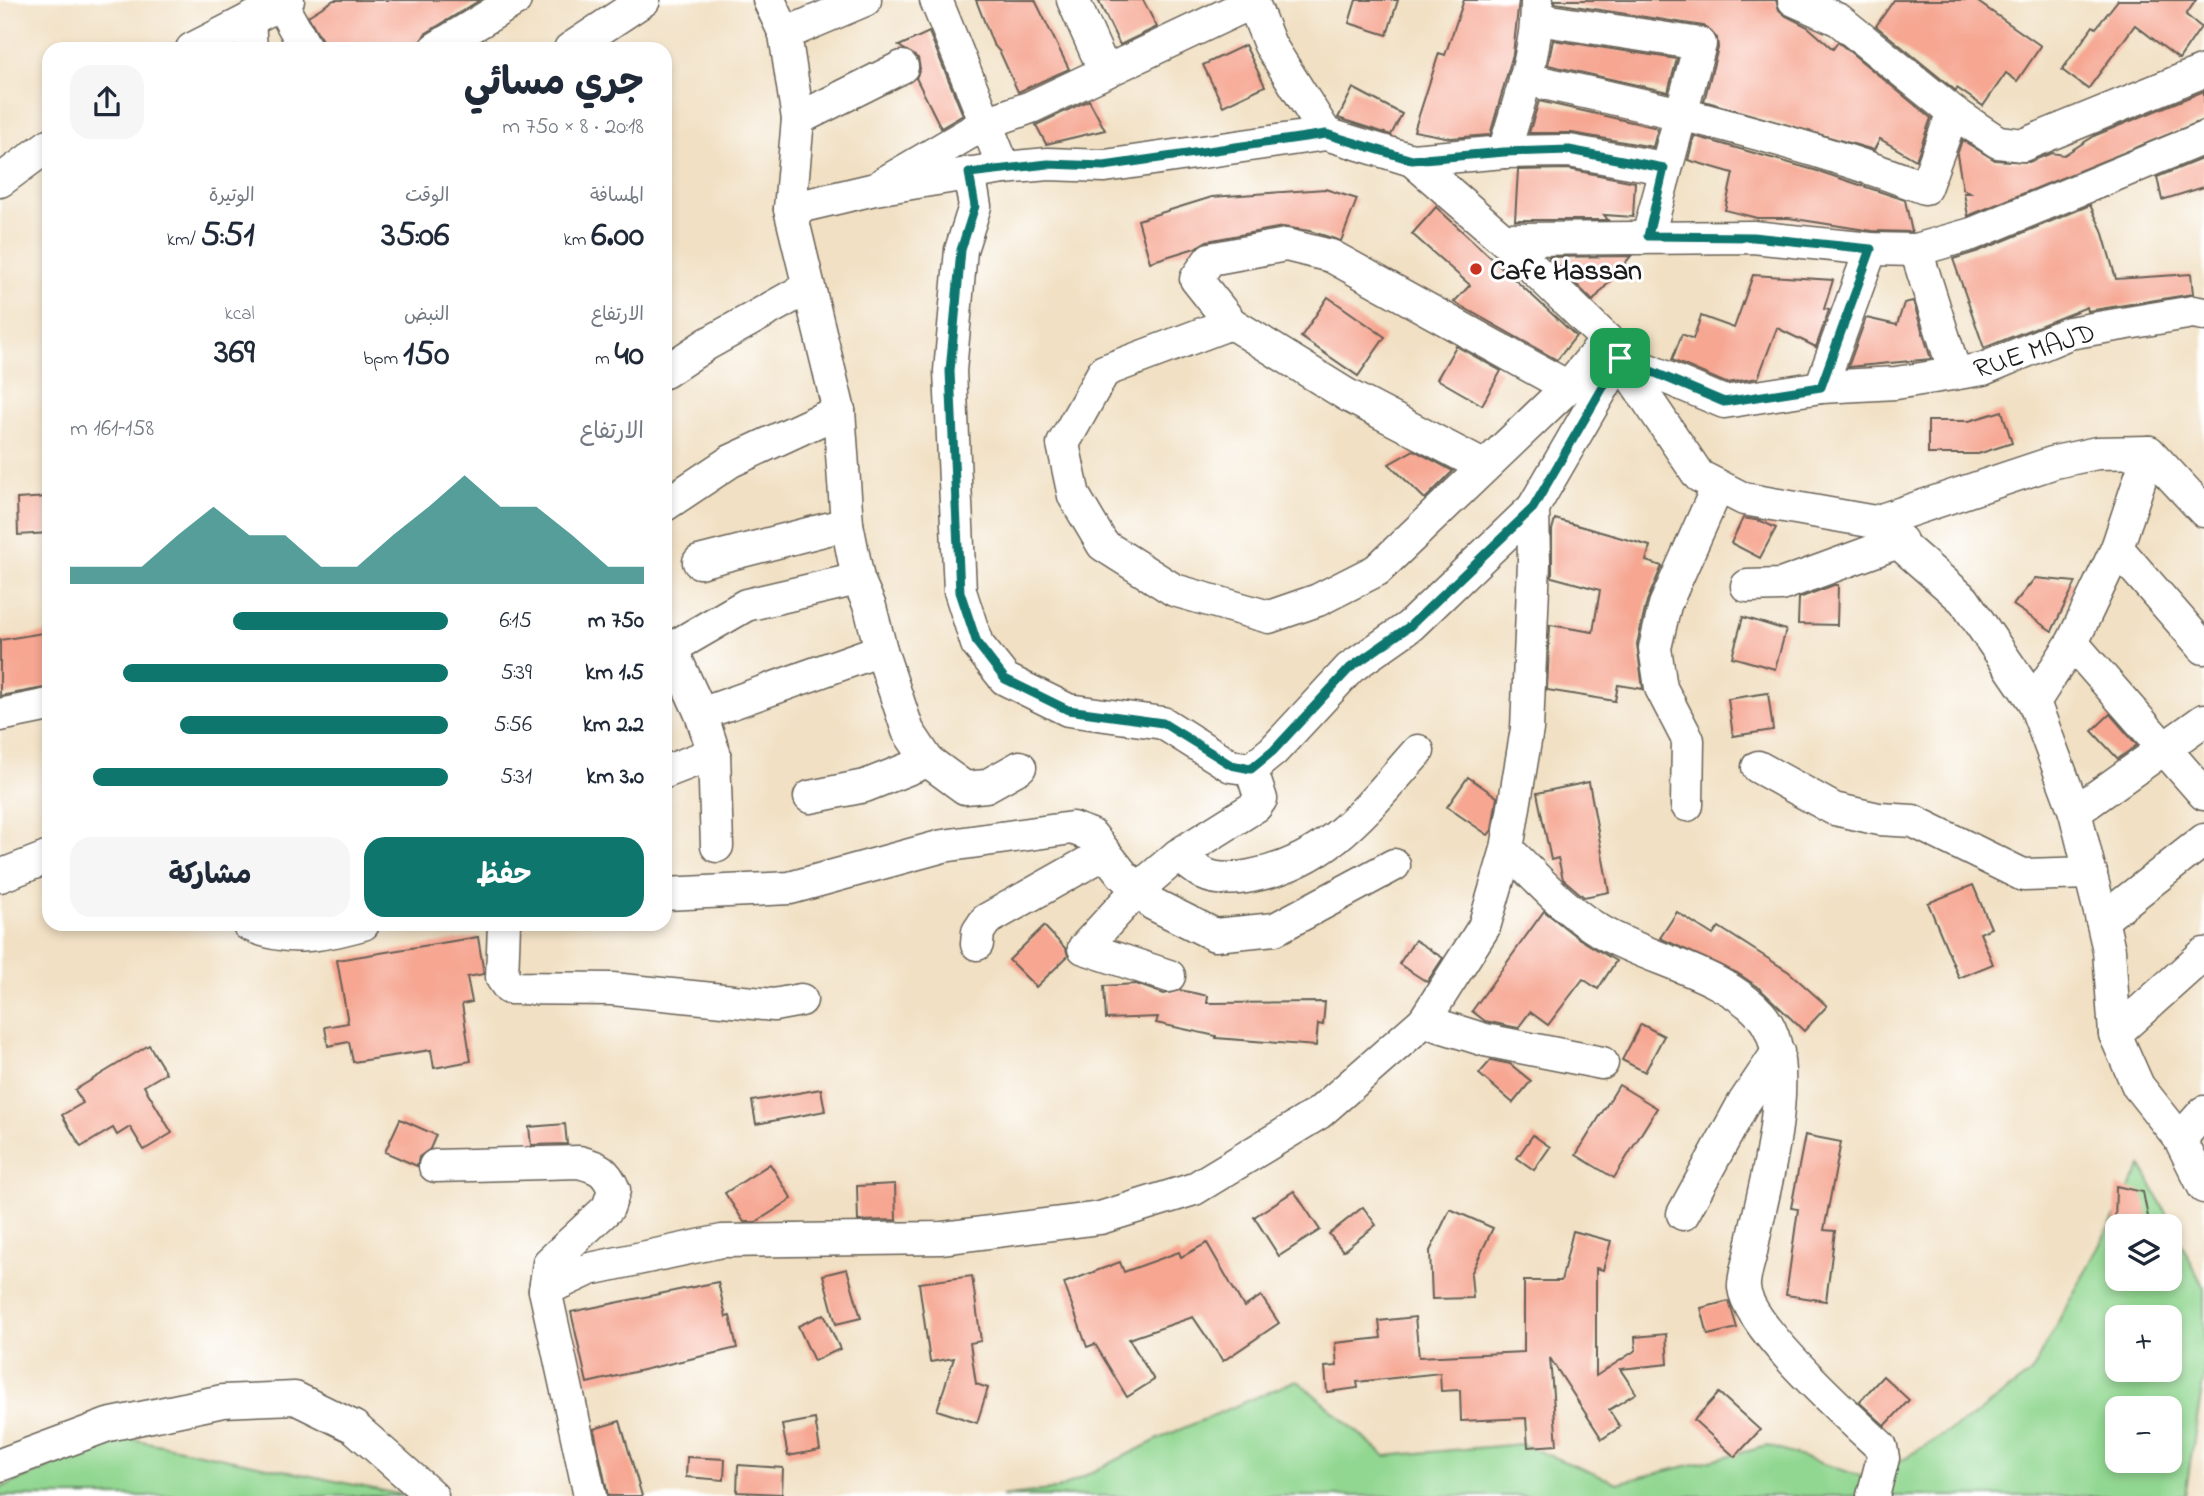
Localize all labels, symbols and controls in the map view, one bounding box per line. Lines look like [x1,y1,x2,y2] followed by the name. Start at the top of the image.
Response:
[464,57,644,113] text: جري مسائي
[70,65,144,139] button: share
[502,111,644,144] text: 20:18 · 8 × 750 m
[209,183,255,210] text: الوتيرة
[405,183,449,210] text: الوقت
[590,183,644,210] text: المسافة
[201,211,255,262] text: 5:51
[381,211,449,262] text: 35:06
[591,211,644,262] text: 6.00
[167,227,201,254] text: /km
[563,227,591,254] text: km
[1490,252,1642,293] place label: Cafe Hassan
[1468,261,1484,277] marker: Cafe Hassan
[224,301,255,328] text: kcal
[404,302,449,329] text: النبض
[591,302,644,329] text: الارتفاع
[1969,313,2101,391] street label: RUE MAJD
[214,328,255,379] text: 369
[1590,328,1650,388] pin
[403,330,449,381] text: 150
[614,330,644,381] text: 40
[1601,339,1639,377] icon: arrive
[363,346,403,373] text: bpm
[595,346,614,373] text: m
[70,413,154,446] text: 158–161 m
[580,416,644,449] text: الارتفاع
[499,605,532,638] text: 6:15
[588,605,644,638] text: 750 m
[500,657,532,690] text: 5:39
[585,657,644,690] text: 1.5 km
[494,709,532,742] text: 5:56
[583,709,644,742] text: 2.2 km
[500,761,532,794] text: 5:31
[586,761,644,794] text: 3.0 km
[70,837,350,917] button: مشاركة
[364,837,644,917] button: حفظ
[2105,1214,2182,1473] map controls
[2105,1214,2182,1291] button: layers
[2105,1305,2182,1382] button: +
[2105,1396,2182,1473] button: −

